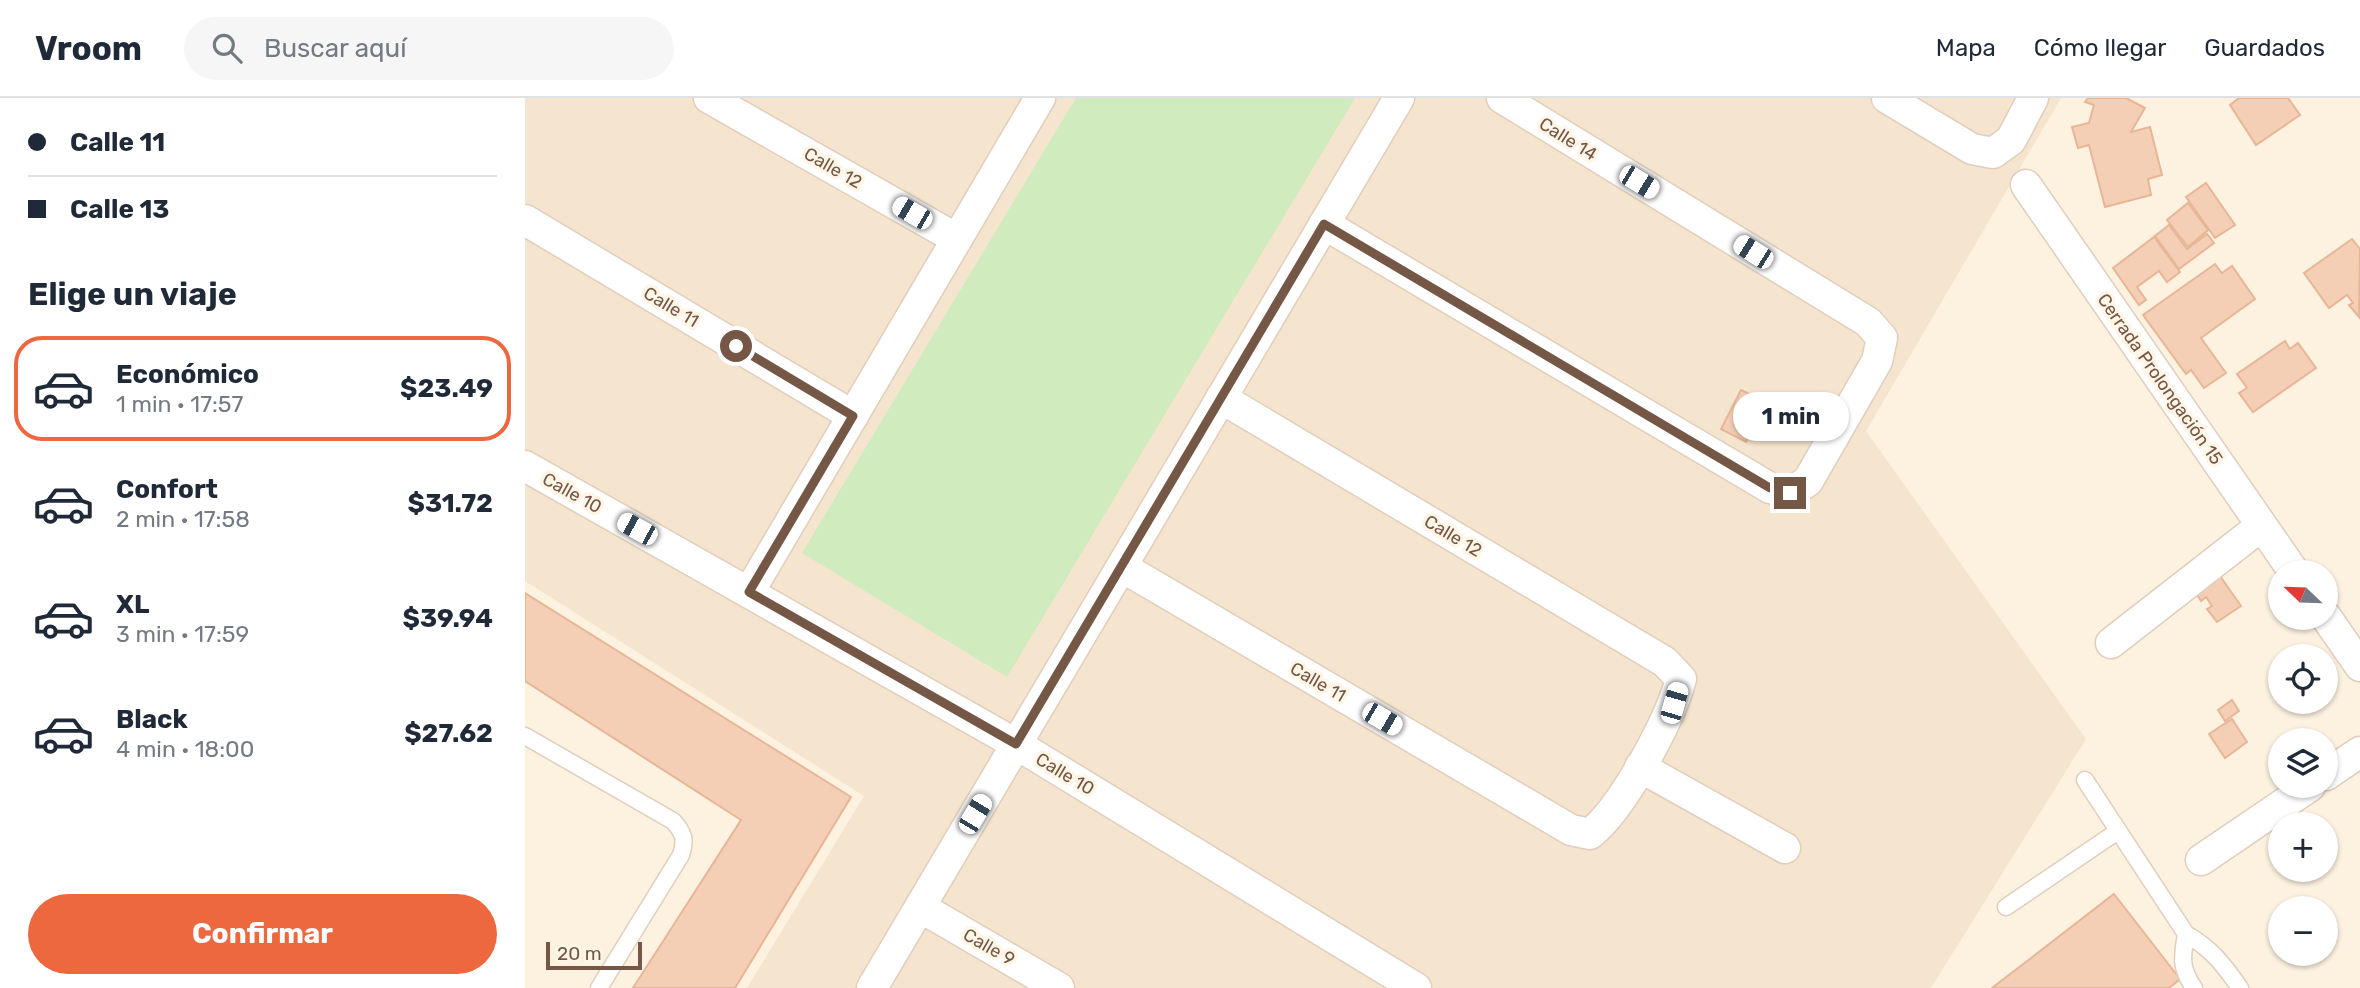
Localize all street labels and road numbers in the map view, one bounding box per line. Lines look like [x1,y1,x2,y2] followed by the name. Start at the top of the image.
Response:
[1535,113,1601,165] street label: Calle 14
[800,143,866,193] street label: Calle 12
[639,282,703,332] street label: Calle 11
[2093,289,2227,469] street label: Cerrada Prolongación 15
[539,468,605,518] street label: Calle 10
[1420,510,1486,562] street label: Calle 12
[1286,657,1350,707] street label: Calle 11
[1032,748,1098,800] street label: Calle 10
[959,924,1019,970] street label: Calle 9

